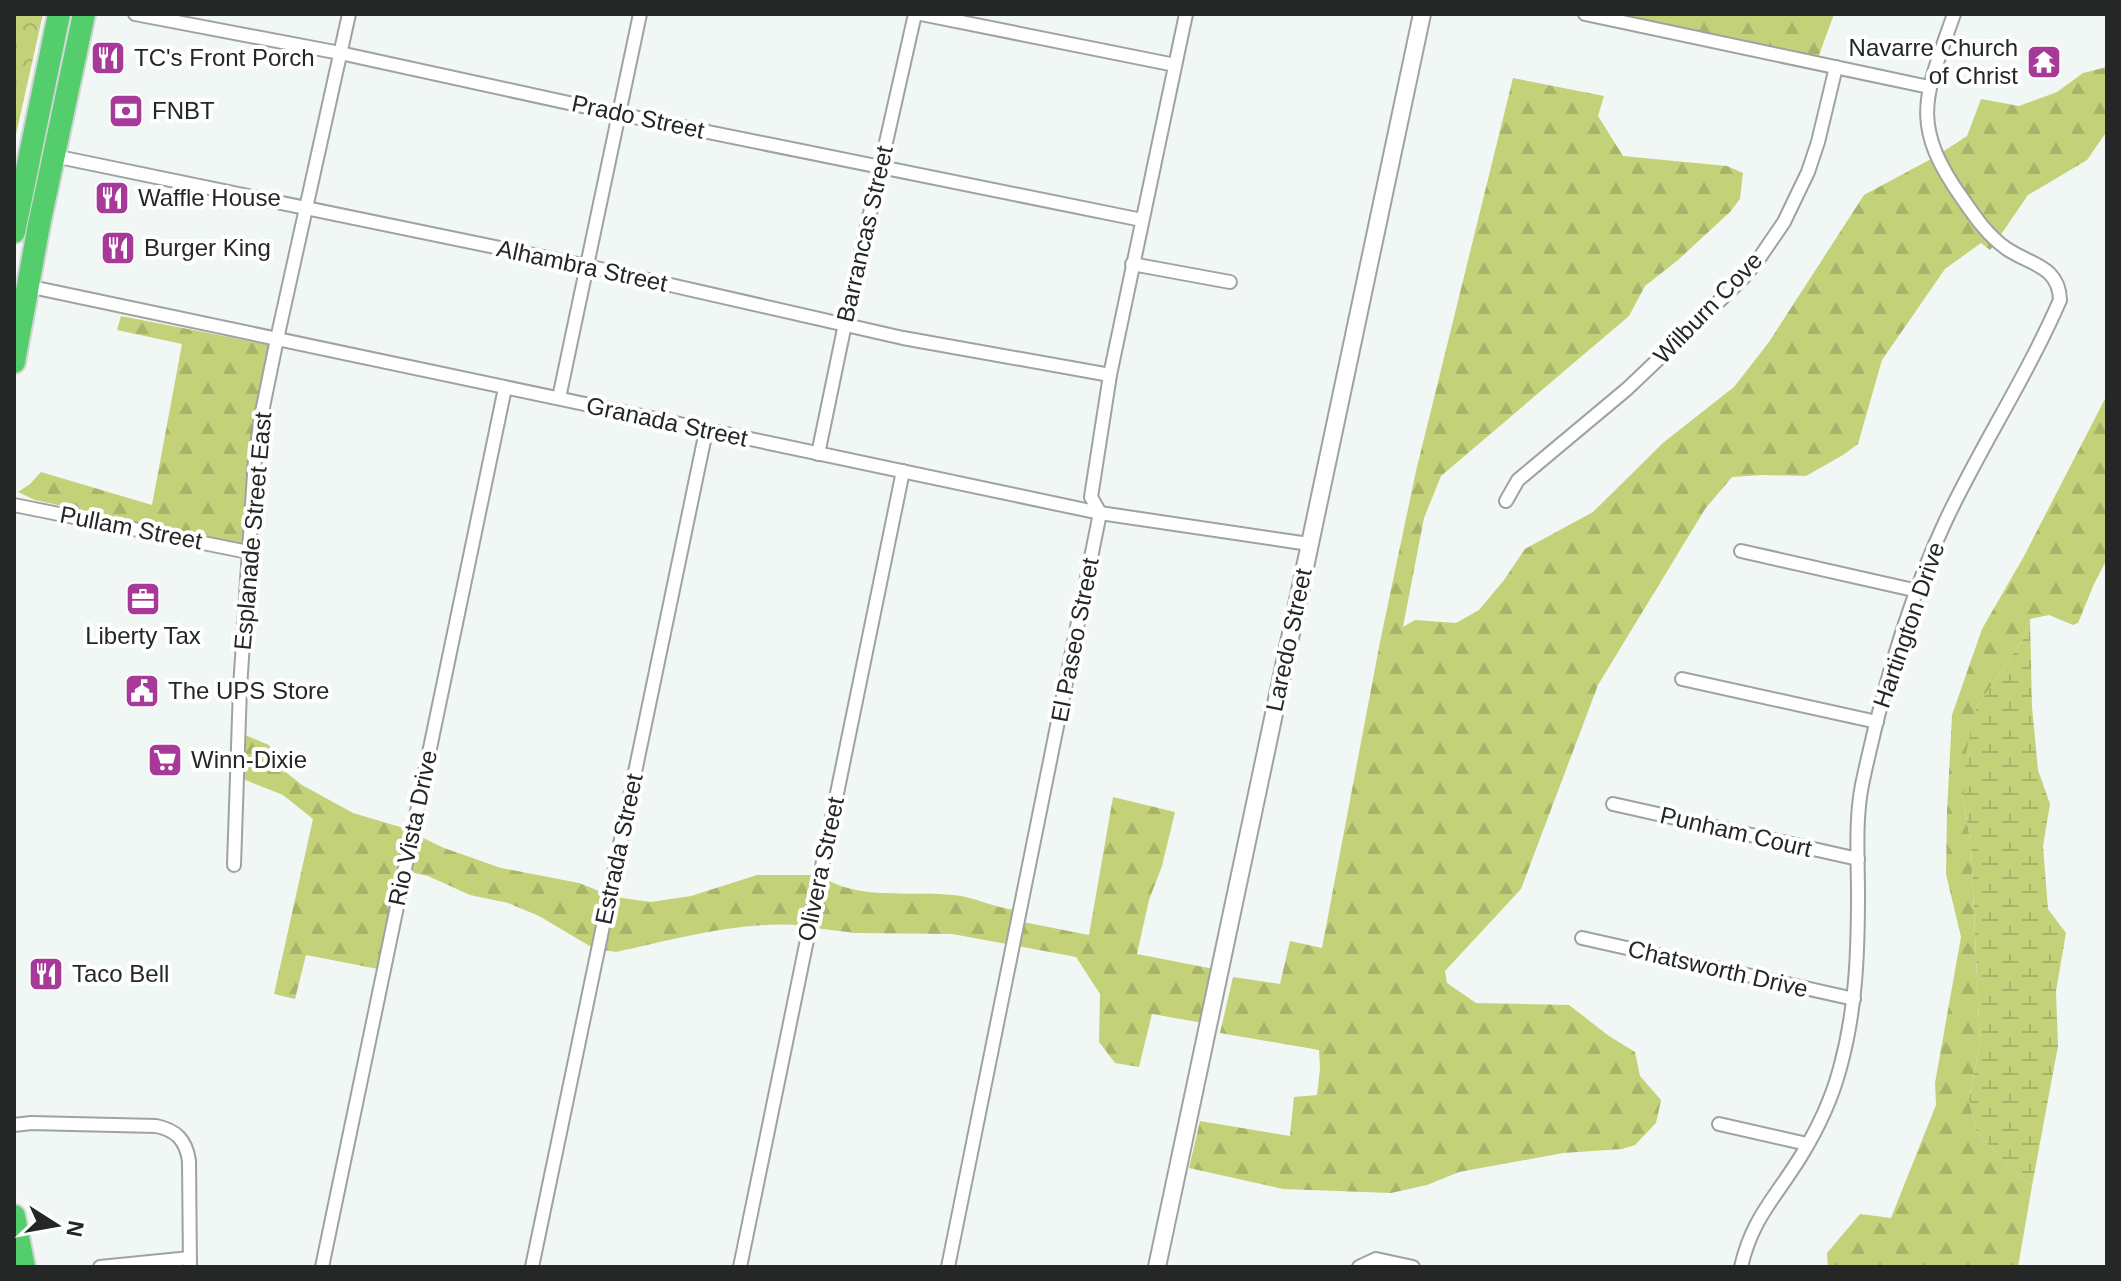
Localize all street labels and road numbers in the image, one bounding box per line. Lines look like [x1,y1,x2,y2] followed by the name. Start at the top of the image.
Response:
[569,89,707,144] street label: Prado Street
[831,143,898,325] street label: Barrancas Street
[494,234,670,297] street label: Alhambra Street
[1648,246,1767,369] street label: Wilburn Cove
[584,391,750,452] street label: Granada Street
[229,411,276,651] street label: Esplanade Street East
[58,501,205,555] street label: Pullam Street
[1868,538,1950,711] street label: Hartington Drive
[1045,555,1104,724] street label: El Paseo Street
[1260,566,1317,714] street label: Laredo Street
[383,748,442,908] street label: Rio Vista Drive
[589,771,648,927] street label: Estrada Street
[792,794,849,943] street label: Olivera Street
[1658,801,1815,862] street label: Punham Court
[1625,935,1811,1002] street label: Chatsworth Drive

